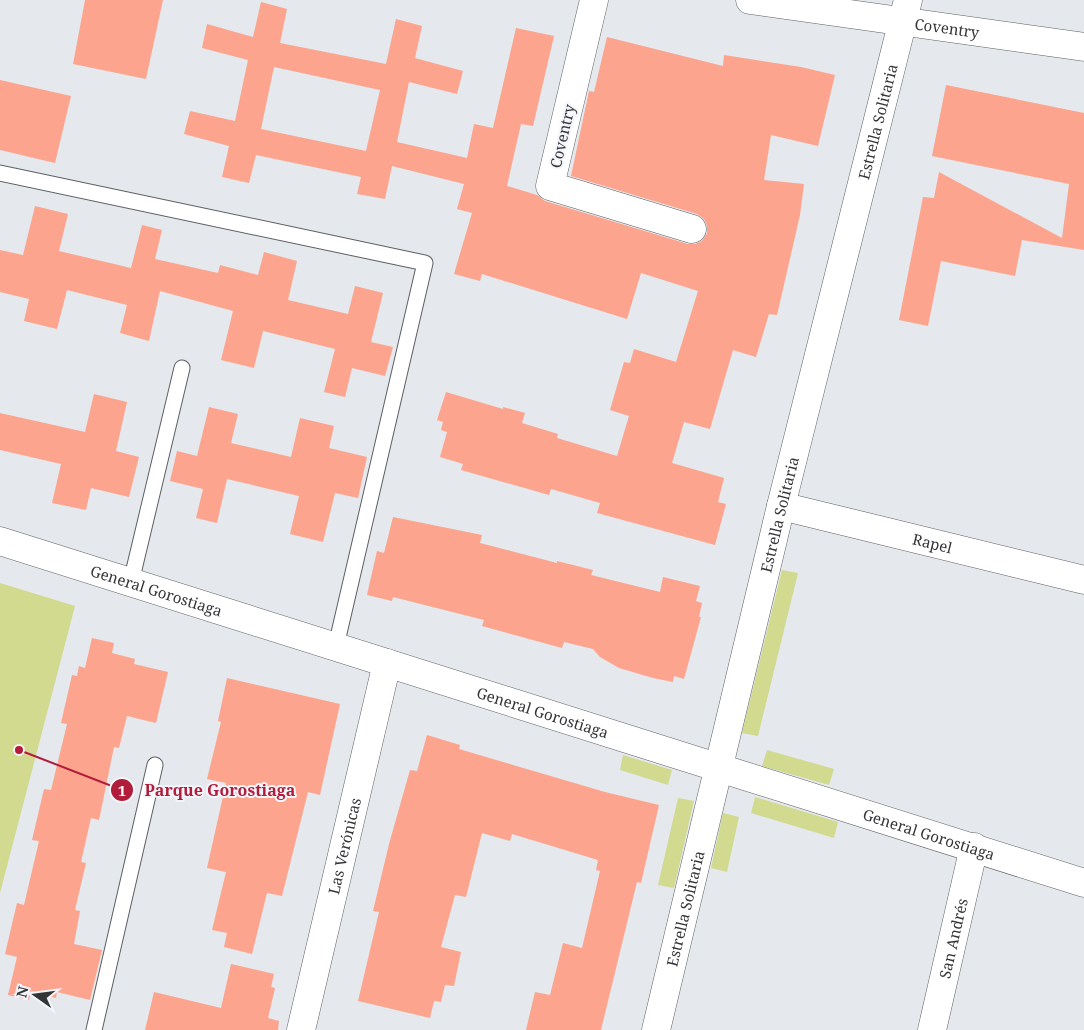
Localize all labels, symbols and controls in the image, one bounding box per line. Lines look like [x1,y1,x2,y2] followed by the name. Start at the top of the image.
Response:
[913,13,981,42] street label: Coventry
[853,62,902,182] street label: Estrella Solitaria
[545,102,579,170] street label: Coventry
[755,455,803,574] street label: Estrella Solitaria
[911,529,955,558] street label: Rapel
[88,560,225,621] street label: General Gorostiaga
[474,682,611,742] street label: General Gorostiaga
[109,775,305,806] callout: Parque Gorostiaga
[145,779,296,801] text: Parque Gorostiaga
[118,780,126,800] text: 1
[323,795,365,896] street label: Las Verónicas
[860,804,997,864] street label: General Gorostiaga
[662,848,708,968] street label: Estrella Solitaria
[934,896,972,980] street label: San Andrés
[10,970,60,1020] north arrow
[11,984,32,999] text: N

